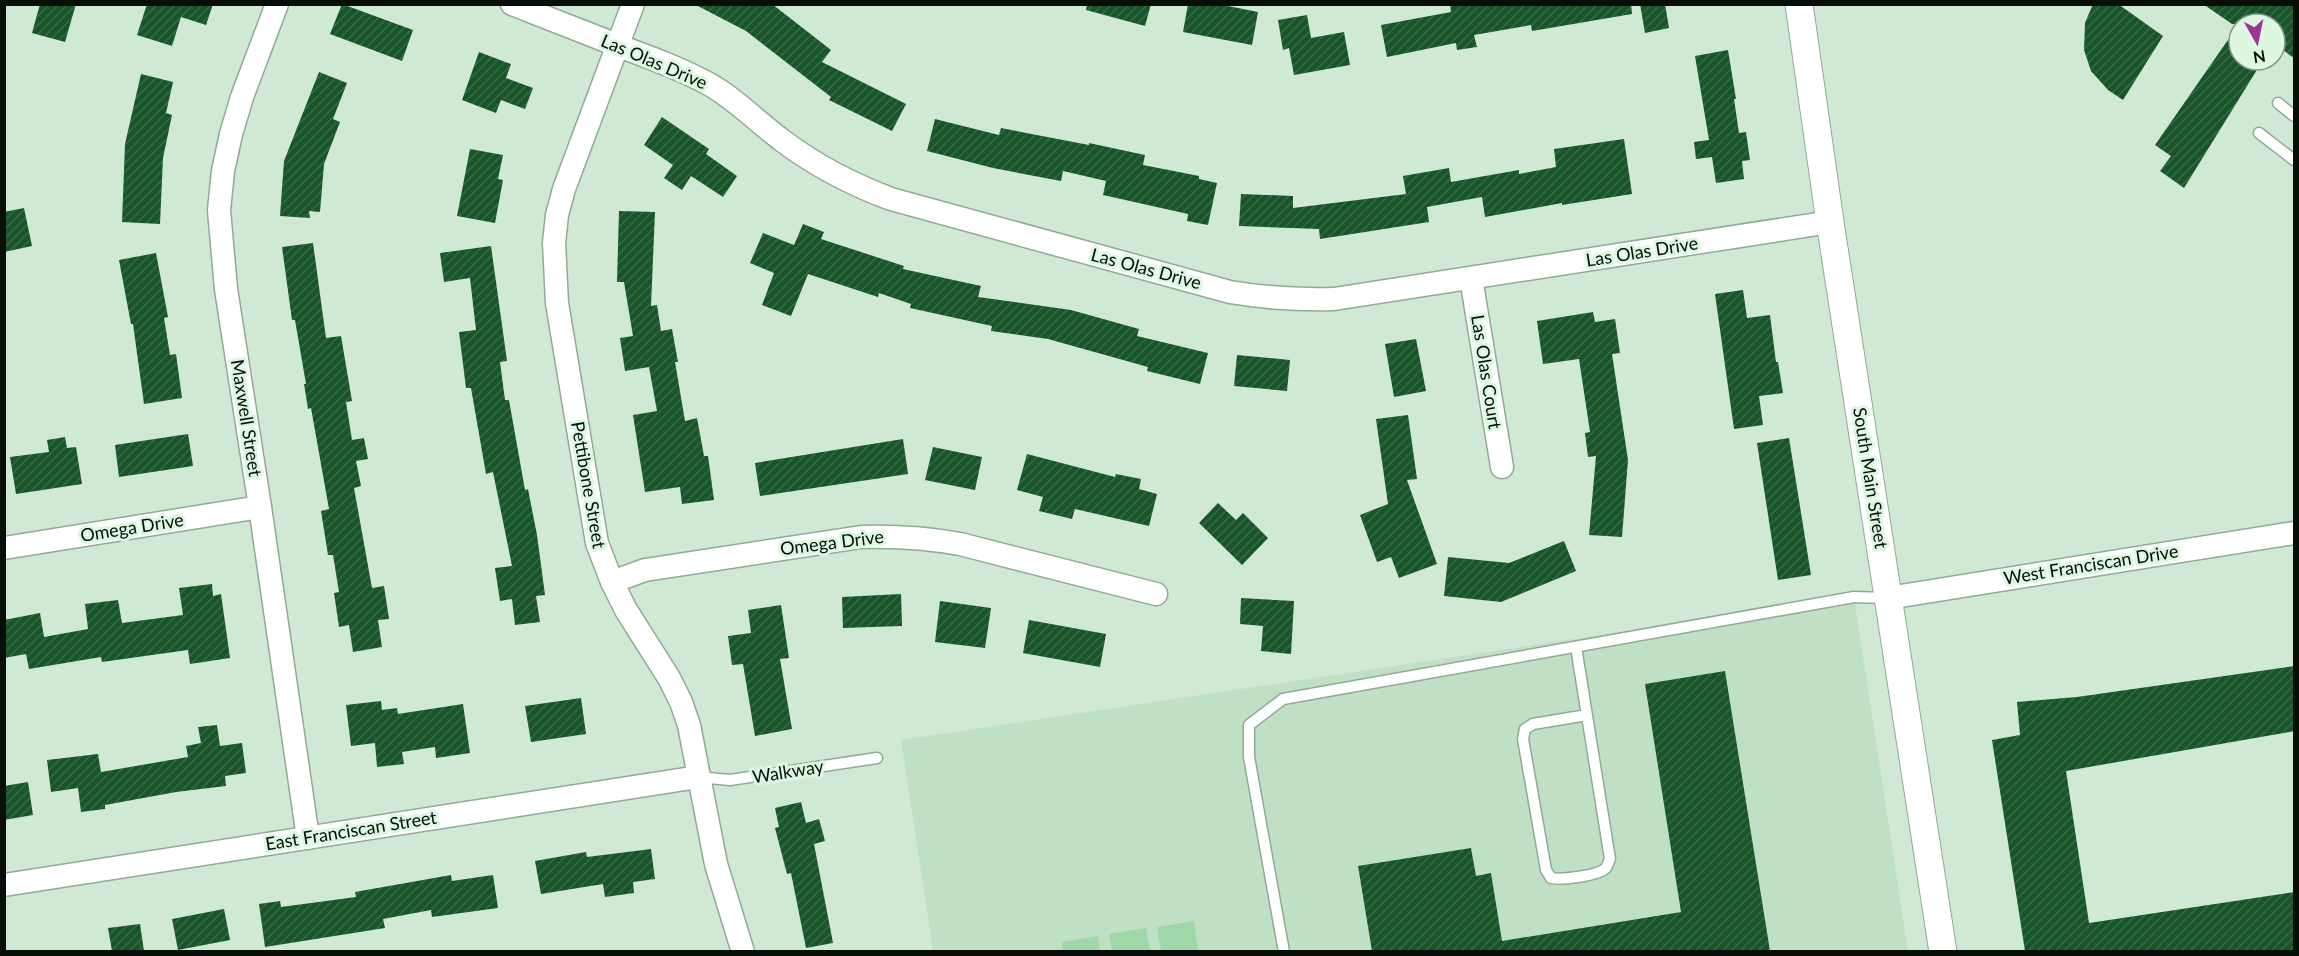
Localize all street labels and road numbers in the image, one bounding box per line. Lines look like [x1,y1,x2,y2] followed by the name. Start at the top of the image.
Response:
[598,29,711,93] street label: Las Olas Drive
[1584,231,1700,271] street label: Las Olas Drive
[1089,243,1204,293] street label: Las Olas Drive
[1467,313,1507,431] street label: Las Olas Court
[227,358,267,479] street label: Maxwell Street
[1849,406,1893,551] street label: South Main Street
[567,420,611,550] street label: Pettibone Street
[79,508,185,546] street label: Omega Drive
[779,525,885,559] street label: Omega Drive
[2002,539,2180,589] street label: West Franciscan Drive
[751,754,826,788] street label: Walkway
[264,806,439,854] street label: East Franciscan Street

